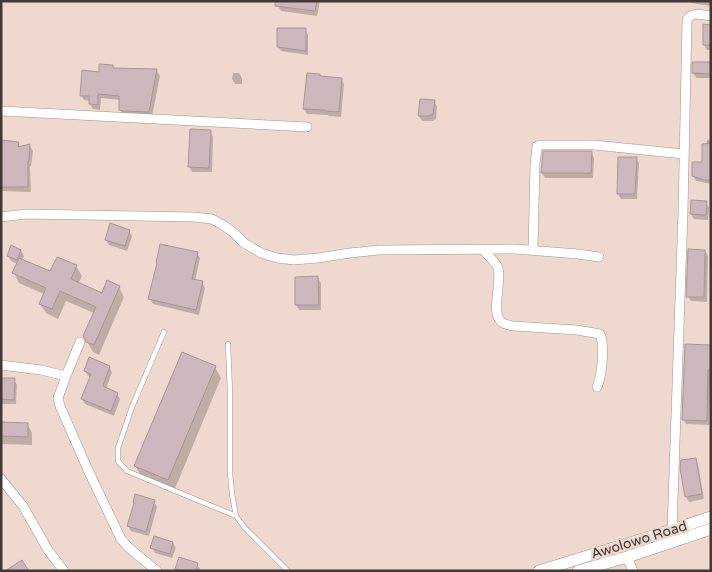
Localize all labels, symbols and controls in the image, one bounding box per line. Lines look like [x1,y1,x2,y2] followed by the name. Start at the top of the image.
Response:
[589,517,689,563] street label: Awolowo Road

